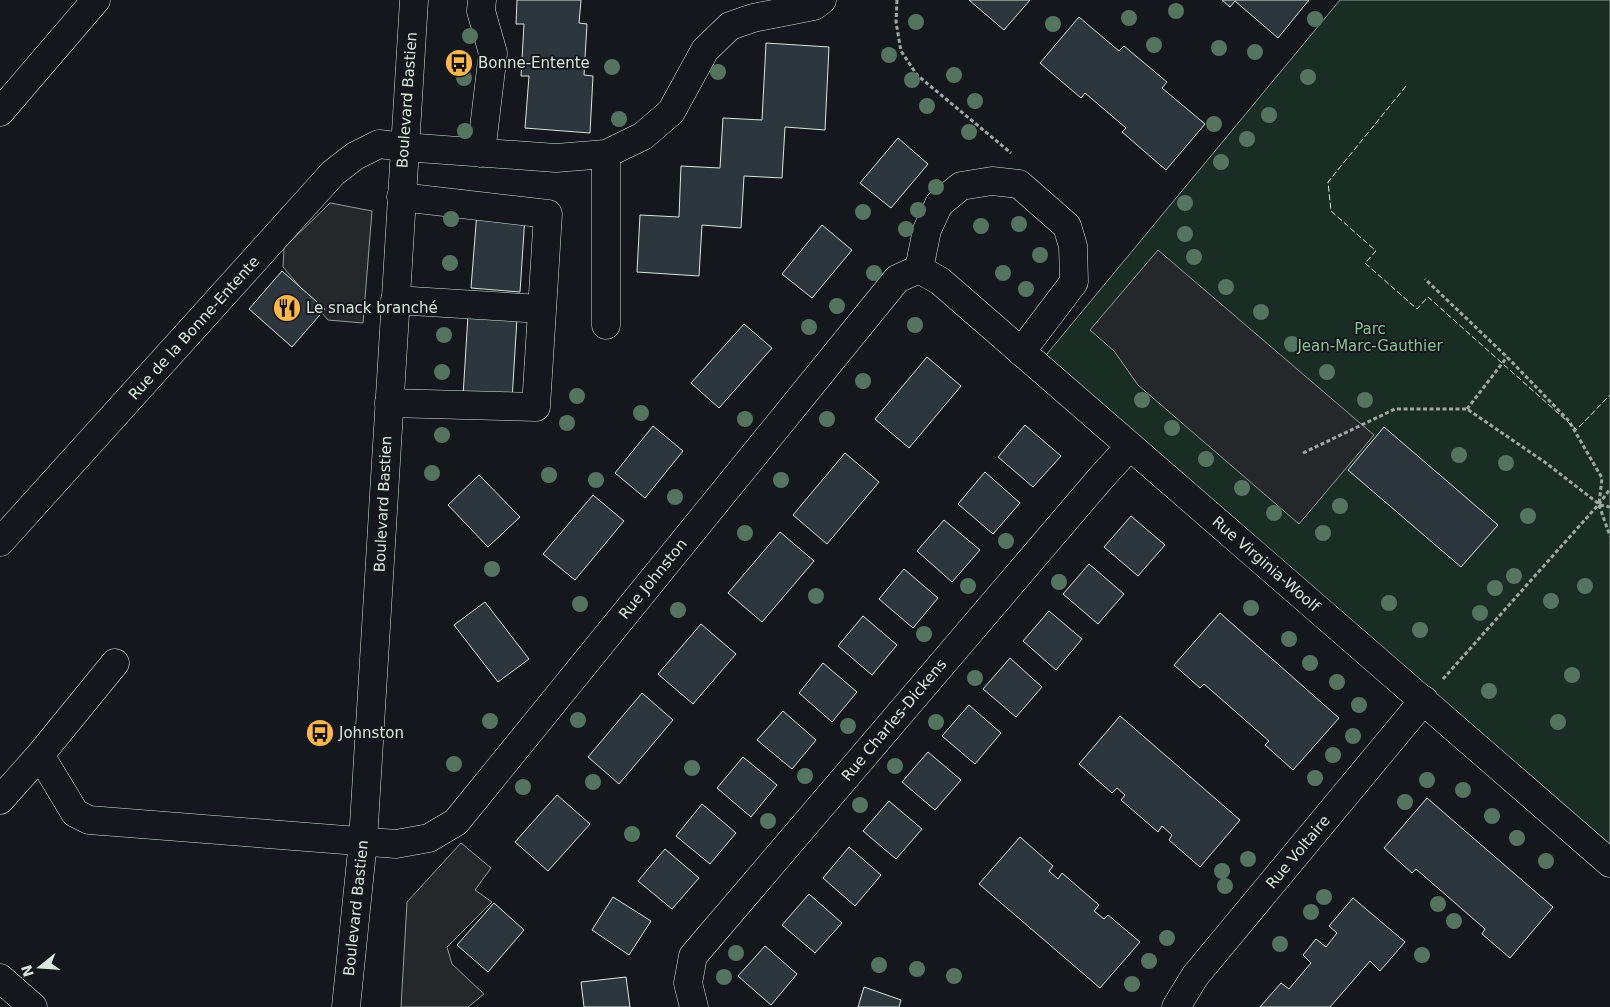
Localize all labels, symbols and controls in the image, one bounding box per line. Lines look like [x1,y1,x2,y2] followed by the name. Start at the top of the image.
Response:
[393,31,421,169] street label: Boulevard Bastien
[444,48,474,78] bus stop icon: Bonne-Entente
[478,54,590,72] place label: Bonne-Entente
[125,253,263,403] street label: Rue de la Bonne-Entente
[272,293,302,323] restaurant icon: Le snack branché
[306,299,438,317] place label: Le snack branché
[1296,320,1443,355] park label: Parc Jean-Marc-Gauthier
[370,435,396,573] street label: Boulevard Bastien
[1209,512,1324,616] street label: Rue Virginia-Woolf
[615,535,691,623] street label: Rue Johnston
[838,655,950,785] street label: Rue Charles-Dickens
[305,718,335,748] bus stop icon: Johnston
[338,724,404,742] place label: Johnston
[1262,812,1334,892] street label: Rue Voltaire
[340,839,372,977] street label: Boulevard Bastien
[15,942,65,992] north arrow
[18,963,37,979] text: N

